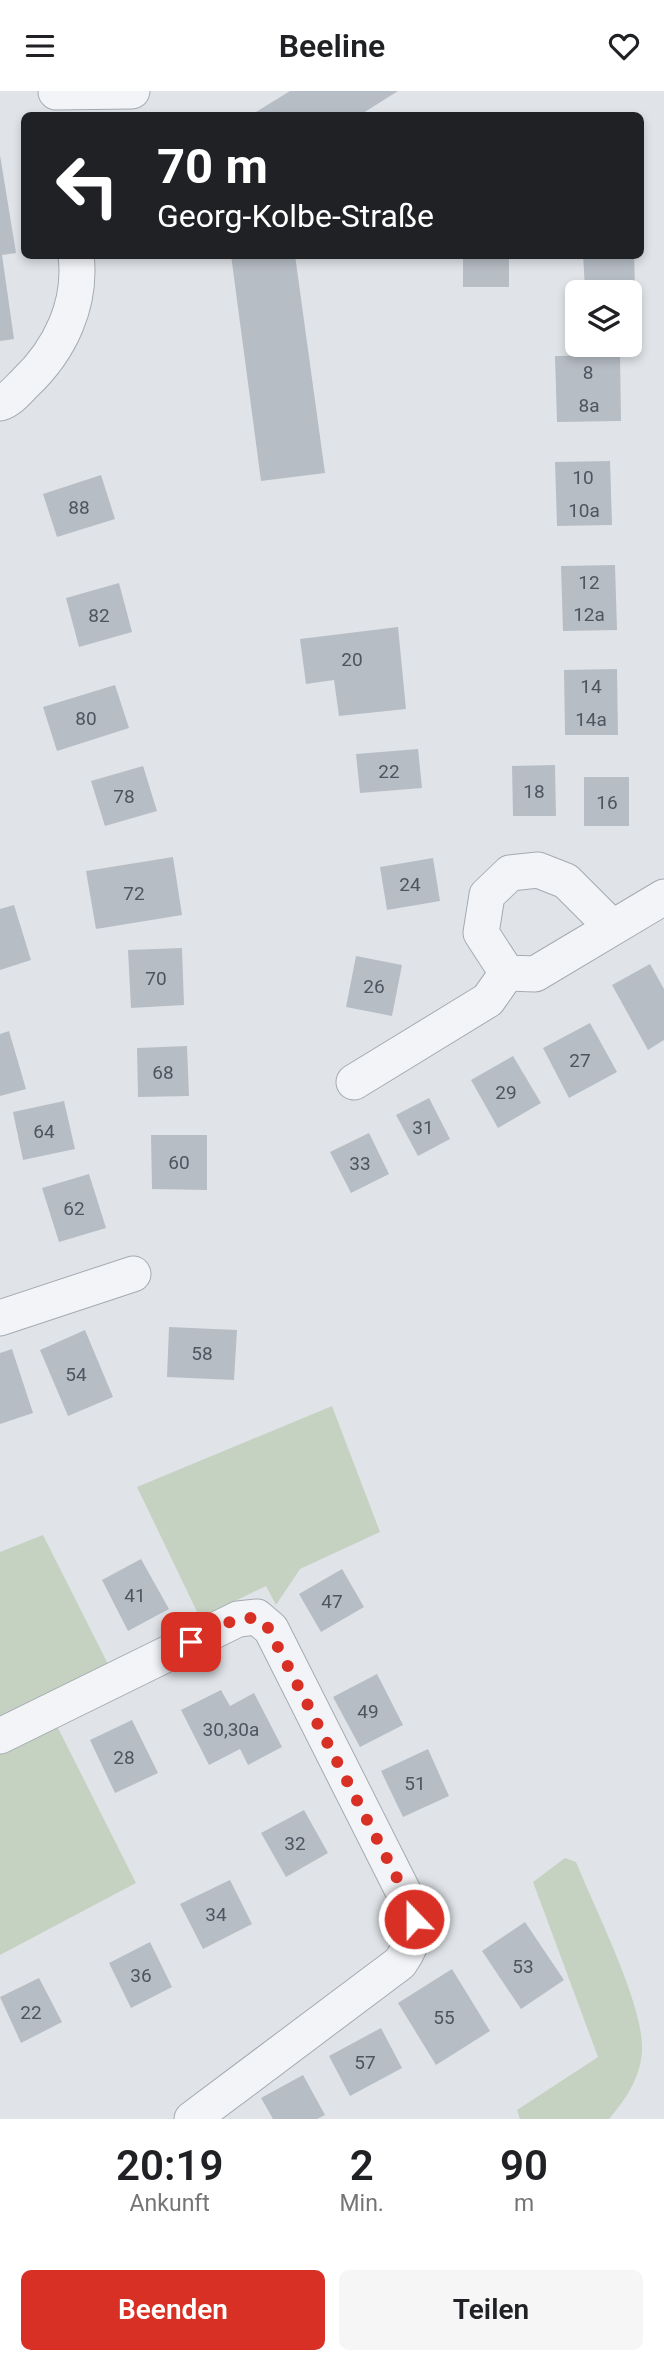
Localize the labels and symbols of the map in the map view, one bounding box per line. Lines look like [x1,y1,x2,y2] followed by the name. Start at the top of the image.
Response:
[583,361,593,384] house number: 8
[578,394,600,417] house number: 8a
[572,466,594,489] house number: 10
[68,496,90,519] house number: 88
[568,499,600,522] house number: 10a
[578,571,600,594] house number: 12
[573,603,605,626] house number: 12a
[88,604,110,627] house number: 82
[341,648,363,671] house number: 20
[580,675,602,698] house number: 14
[75,707,97,730] house number: 80
[575,708,607,731] house number: 14a
[378,760,400,783] house number: 22
[523,780,545,803] house number: 18
[113,785,135,808] house number: 78
[596,791,618,814] house number: 16
[399,873,421,896] house number: 24
[123,882,145,905] house number: 72
[145,967,167,990] house number: 70
[363,975,385,998] house number: 26
[569,1049,591,1072] house number: 27
[152,1061,174,1084] house number: 68
[495,1081,517,1104] house number: 29
[412,1116,434,1139] house number: 31
[33,1120,55,1143] house number: 64
[168,1151,190,1174] house number: 60
[349,1152,371,1175] house number: 33
[63,1197,85,1220] house number: 62
[191,1342,213,1365] house number: 58
[65,1363,87,1386] house number: 54
[124,1584,146,1607] house number: 41
[321,1590,343,1613] house number: 47
[161,1612,221,1672] pin
[357,1700,379,1723] house number: 49
[203,1718,259,1741] house number: 30,30a
[113,1746,135,1769] house number: 28
[404,1772,426,1795] house number: 51
[284,1832,306,1855] house number: 32
[377,1882,451,1956] position arrow
[205,1903,227,1926] house number: 34
[512,1955,534,1978] house number: 53
[130,1964,152,1987] house number: 36
[20,2001,42,2024] house number: 22
[433,2006,455,2029] house number: 55
[354,2051,376,2074] house number: 57

